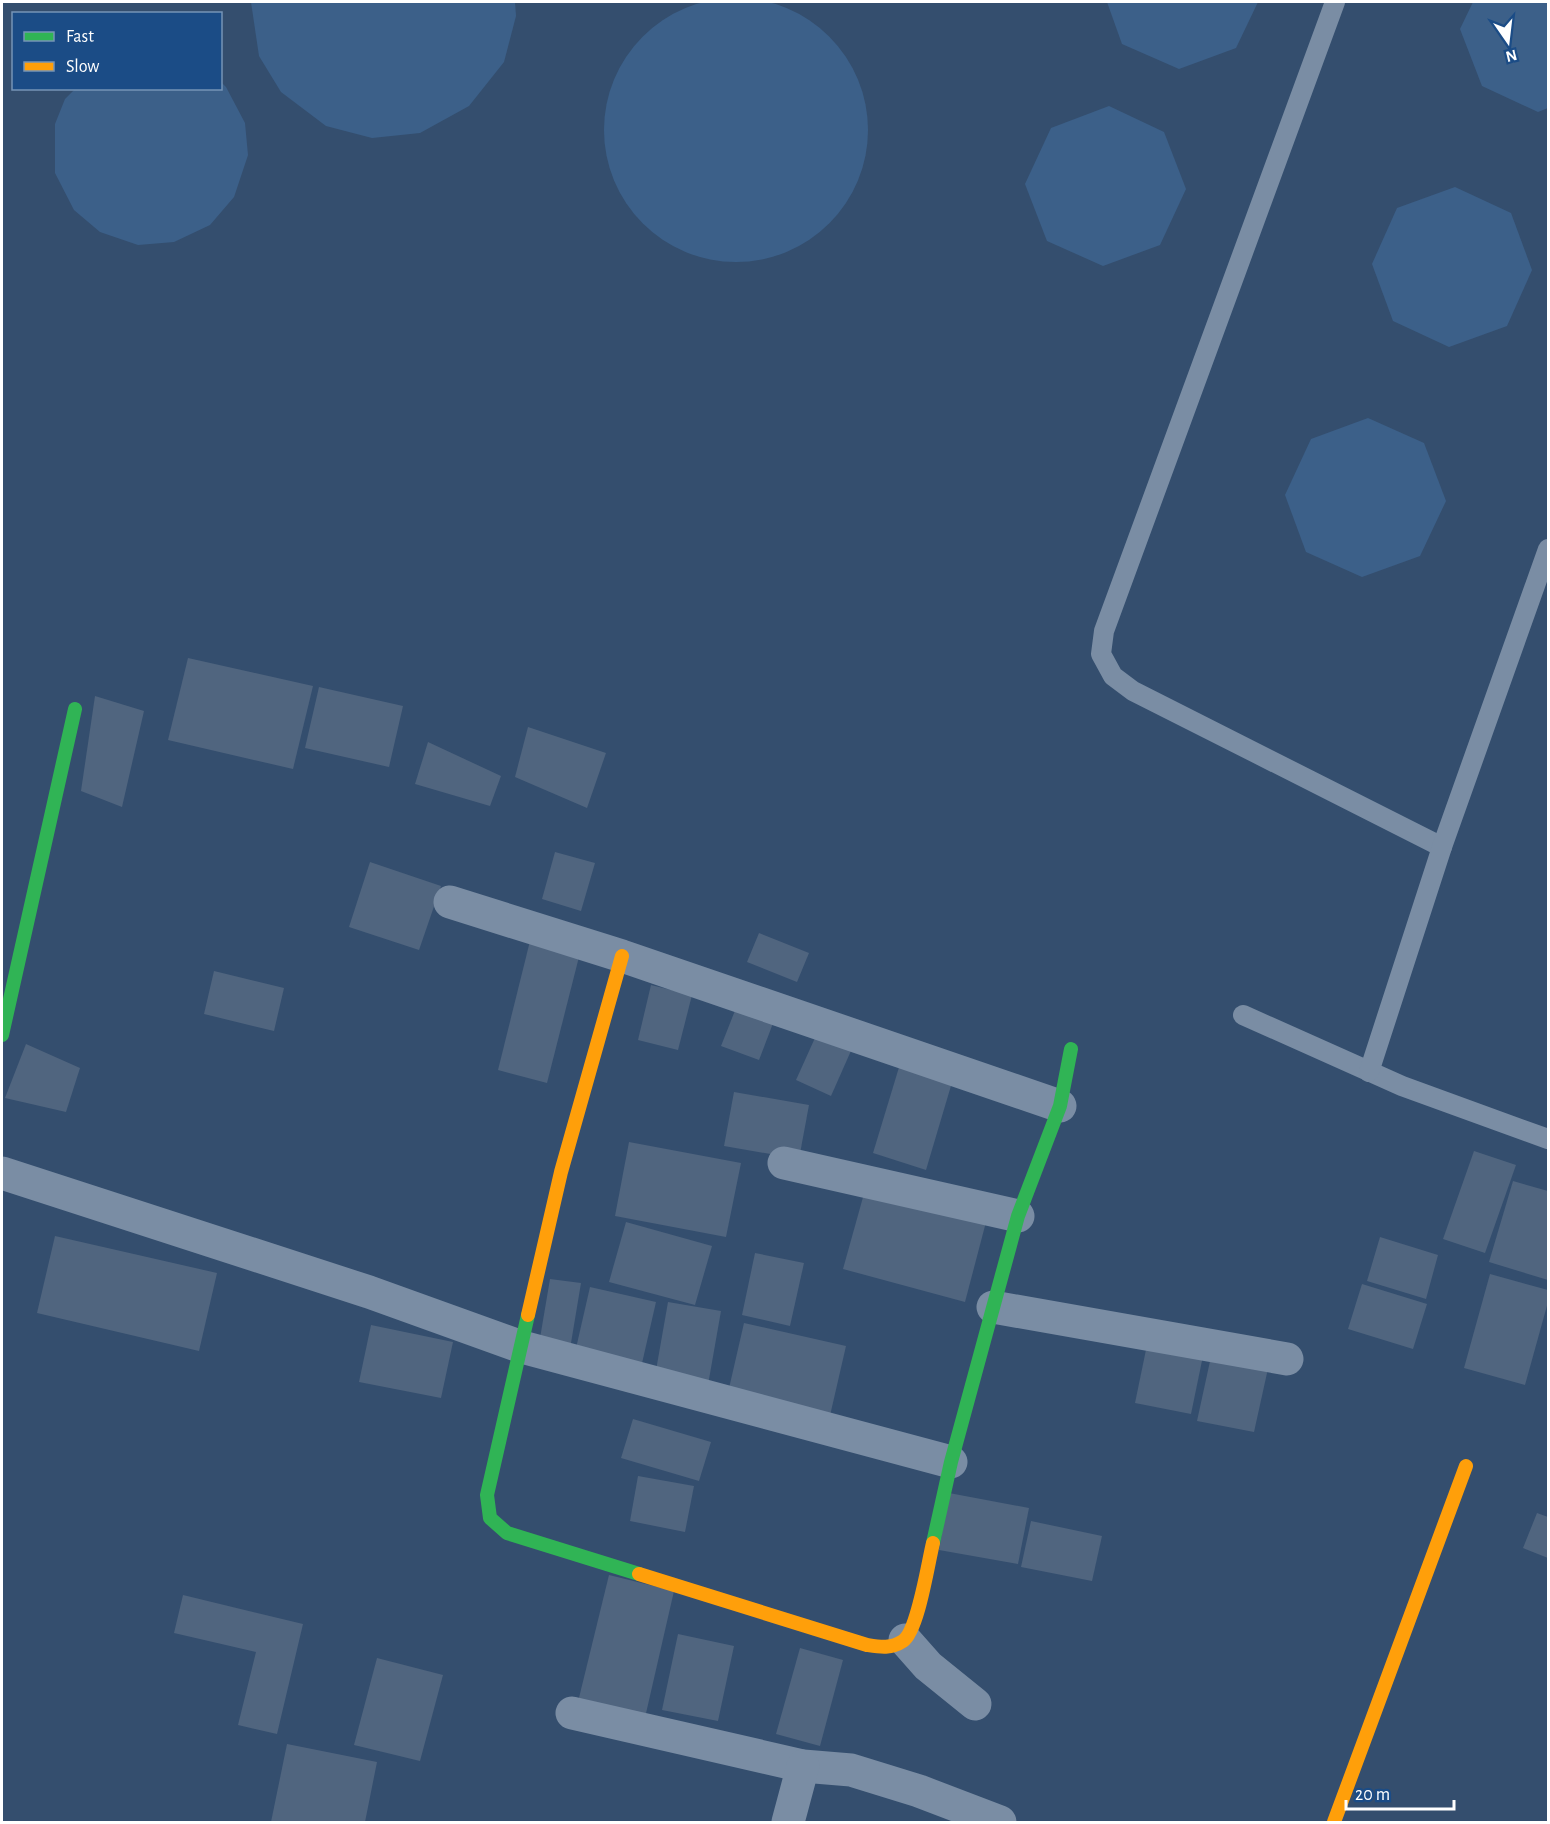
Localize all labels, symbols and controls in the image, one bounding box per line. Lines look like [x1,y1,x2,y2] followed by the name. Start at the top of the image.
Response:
[12,12,222,90] legend
[1478,12,1538,72] north arrow
[66,28,94,46] text: Fast
[1504,46,1519,65] text: N
[66,58,99,76] text: Slow
[1346,1773,1454,1811] scale bar
[1355,1786,1390,1804] text: 20 m

